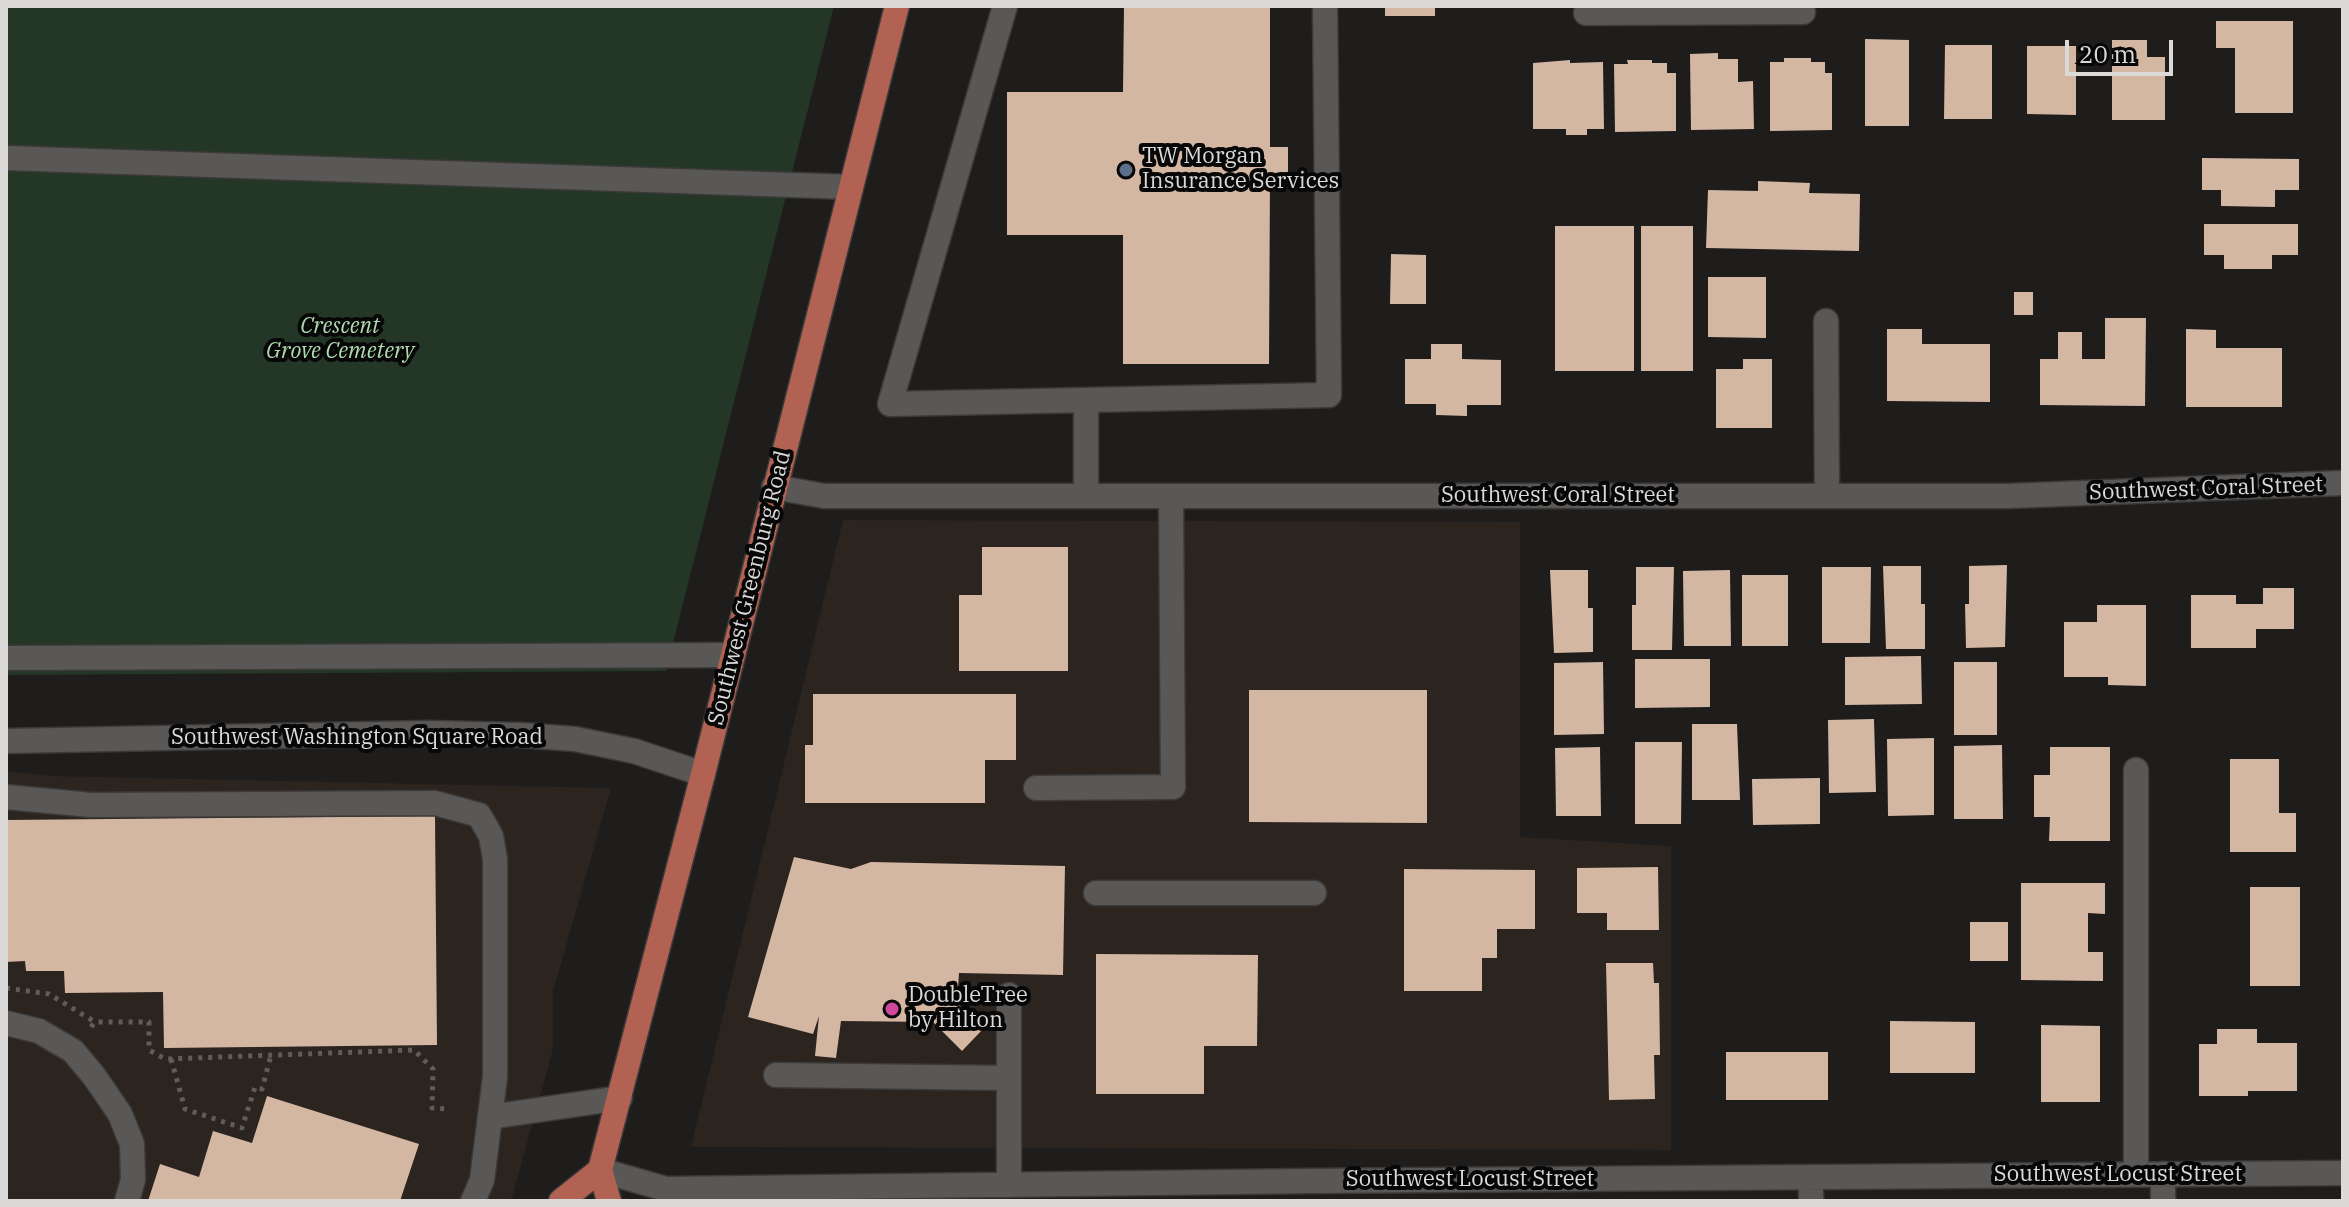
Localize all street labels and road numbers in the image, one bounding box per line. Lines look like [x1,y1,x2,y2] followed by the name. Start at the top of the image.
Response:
[703,448,797,728] street label: Southwest Greenburg Road
[2089,472,2323,506] street label: Southwest Coral Street
[1441,483,1675,509] street label: Southwest Coral Street
[171,725,543,751] street label: Southwest Washington Square Road
[1994,1162,2242,1188] street label: Southwest Locust Street
[1346,1167,1594,1193] street label: Southwest Locust Street

